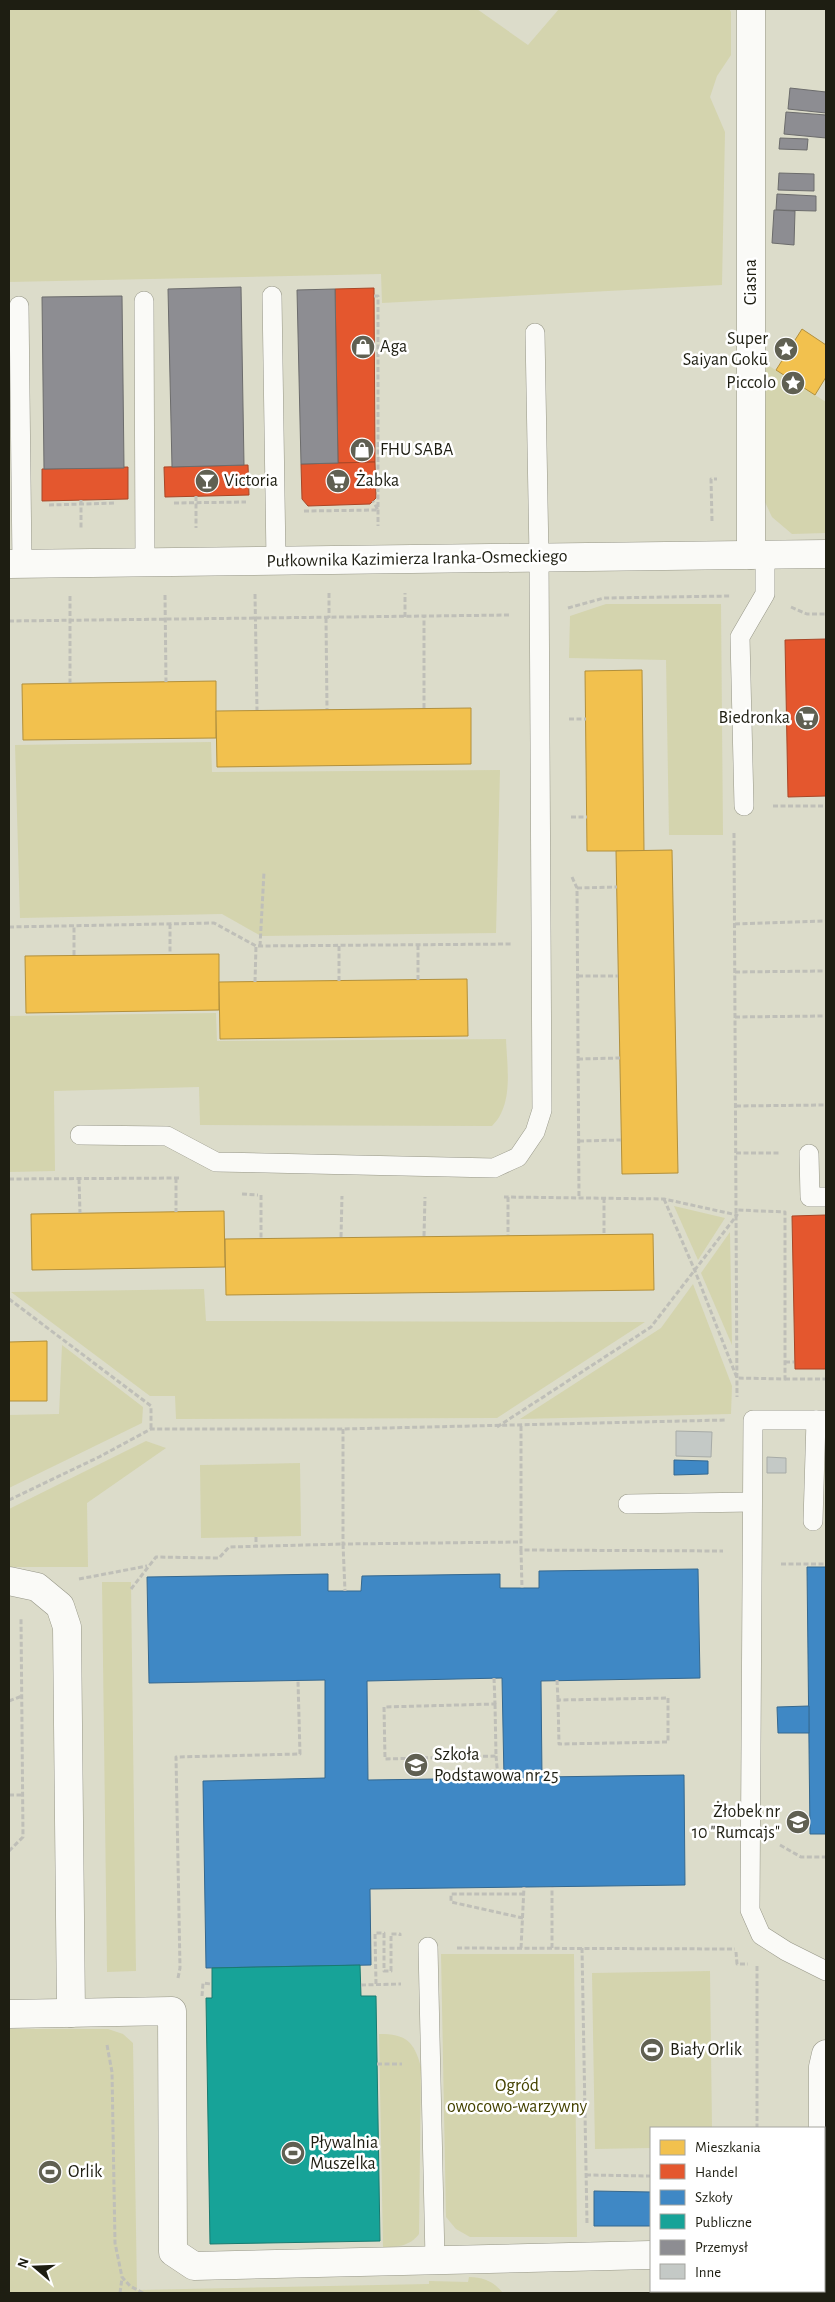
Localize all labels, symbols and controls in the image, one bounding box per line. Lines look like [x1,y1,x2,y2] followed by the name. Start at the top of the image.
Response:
[742,259,760,305] street label: Ciasna
[683,330,768,369] place label: Super Saiyan Gokū
[350,334,376,360] shop icon: Aga
[773,336,799,362] place icon: Super Saiyan Gokū
[380,338,407,356] place label: Aga
[780,370,806,396] place icon: Piccolo
[726,374,776,392] place label: Piccolo
[349,437,375,463] shop icon: FHU SABA
[380,441,454,459] place label: FHU SABA
[194,468,220,494] bar icon: Victoria
[325,468,351,494] supermarket icon: Żabka
[356,470,399,490] place label: Żabka
[224,472,278,490] place label: Victoria
[266,547,568,571] street label: Pułkownika Kazimierza Iranka-Osmeckiego
[794,705,820,731] supermarket icon: Biedronka
[718,709,790,727] place label: Biedronka
[434,1746,558,1785] place label: Szkoła Podstawowa nr 25
[403,1752,429,1778] school or university icon: Szkoła Podstawowa nr 25
[692,1801,780,1842] place label: Żłobek nr 10 "Rumcajs"
[785,1809,811,1835] school or university icon: Żłobek nr 10 "Rumcajs"
[639,2037,665,2063] sports icon: Biały Orlik
[670,2041,743,2059] place label: Biały Orlik
[447,2077,587,2116] park label: Ogród owocowo-warzywny
[650,2127,825,2292] legend
[310,2134,378,2173] place label: Pływalnia Muszelka
[280,2140,306,2166] sports icon: Pływalnia Muszelka
[695,2140,761,2155] text: Mieszkania
[37,2159,63,2185] sports icon: Orlik
[68,2163,103,2181] place label: Orlik
[695,2165,738,2180] text: Handel
[695,2190,733,2205] text: Szkoły
[695,2215,752,2230] text: Publiczne
[695,2240,748,2255] text: Przemysł
[10,2242,60,2292] north arrow
[15,2256,32,2270] text: N
[695,2265,721,2280] text: Inne

